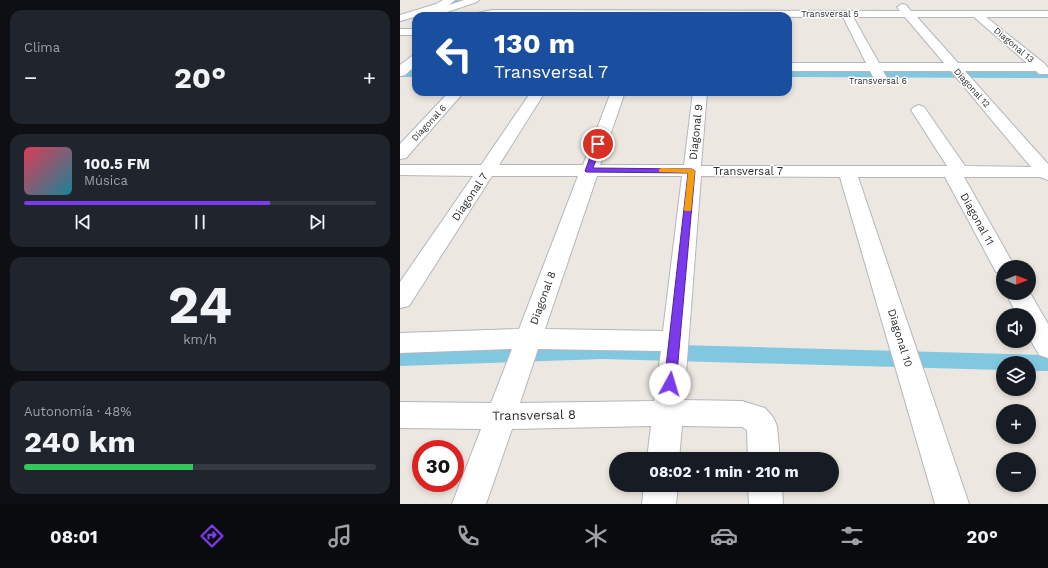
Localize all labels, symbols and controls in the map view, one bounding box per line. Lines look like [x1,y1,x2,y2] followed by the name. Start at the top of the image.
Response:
[801,9,859,19] street label: Transversal 5
[992,25,1036,65] street label: Diagonal 13
[494,27,575,60] text: 130 m
[428,28,480,80] icon: left
[24,40,60,55] text: Clima
[174,60,226,95] text: 20°
[494,61,608,82] text: Transversal 7
[24,65,37,90] text: −
[363,65,376,90] text: +
[952,66,992,110] street label: Diagonal 12
[849,76,907,86] street label: Transversal 6
[410,103,448,143] street label: Diagonal 6
[687,103,705,161] street label: Diagonal 9
[581,127,615,161] pin
[587,133,609,155] icon: arrive
[84,155,150,173] text: 100.5 FM
[713,165,783,178] street label: Transversal 7
[449,171,491,223] street label: Diagonal 7
[84,173,128,188] text: Música
[957,191,997,247] street label: Diagonal 11
[72,211,94,233] icon: previous
[189,211,211,233] icon: pause
[306,211,328,233] icon: next
[996,260,1036,300] north arrow
[996,260,1036,492] map controls
[527,269,559,327] street label: Diagonal 8
[168,275,232,336] text: 24
[885,307,915,369] street label: Diagonal 10
[996,308,1036,348] button: sound
[183,332,217,347] text: km/h
[996,356,1036,396] button: layers
[649,363,691,405] position arrow
[24,404,131,419] text: Autonomía · 48%
[996,404,1036,444] button: +
[492,407,576,423] street label: Transversal 8
[24,424,136,459] text: 240 km
[412,440,464,492] speed limit sign: 30
[996,452,1036,492] button: −
[649,463,799,481] text: 08:02 · 1 min · 210 m
[198,522,226,550] icon: directions
[326,522,354,550] icon: music
[454,522,482,550] icon: phone
[582,522,610,550] icon: climate
[710,522,738,550] icon: car
[838,522,866,550] icon: filters
[50,526,98,547] text: 08:01
[967,526,998,547] text: 20°

